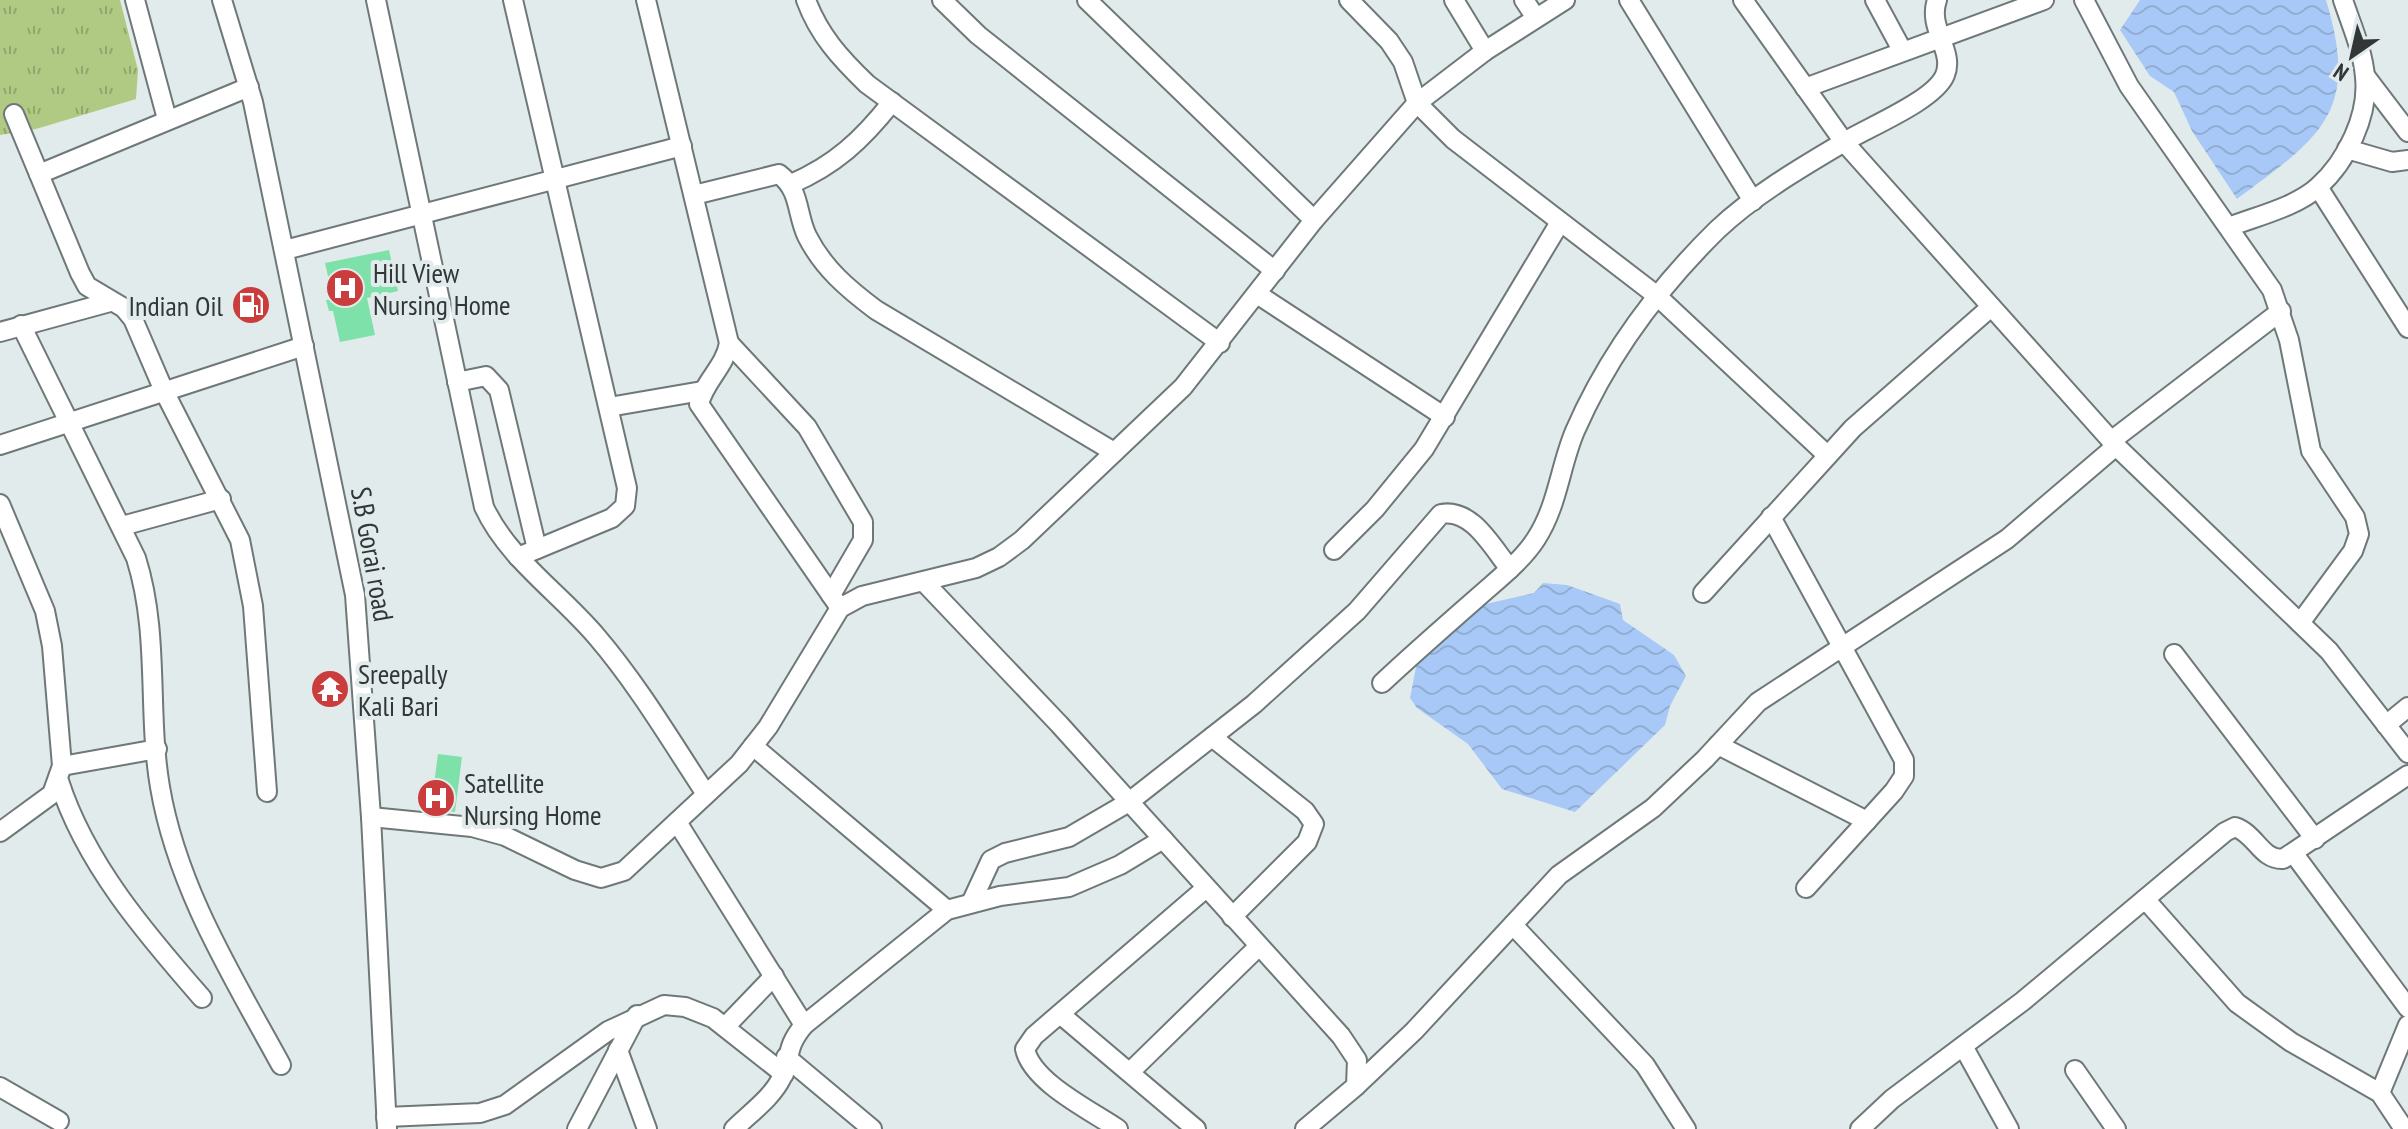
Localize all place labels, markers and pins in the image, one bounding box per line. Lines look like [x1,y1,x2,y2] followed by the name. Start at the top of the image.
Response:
[373,254,511,323] place label: Hill View Nursing Home
[324,267,366,309] hospital icon: Hill View Nursing Home
[230,284,272,326] fuel station icon: Indian Oil
[129,287,223,324] place label: Indian Oil
[358,655,448,724] place label: Sreepally Kali Bari
[309,668,351,710] temple icon: Sreepally Kali Bari
[464,764,602,833] place label: Satellite Nursing Home
[415,777,457,819] hospital icon: Satellite Nursing Home

